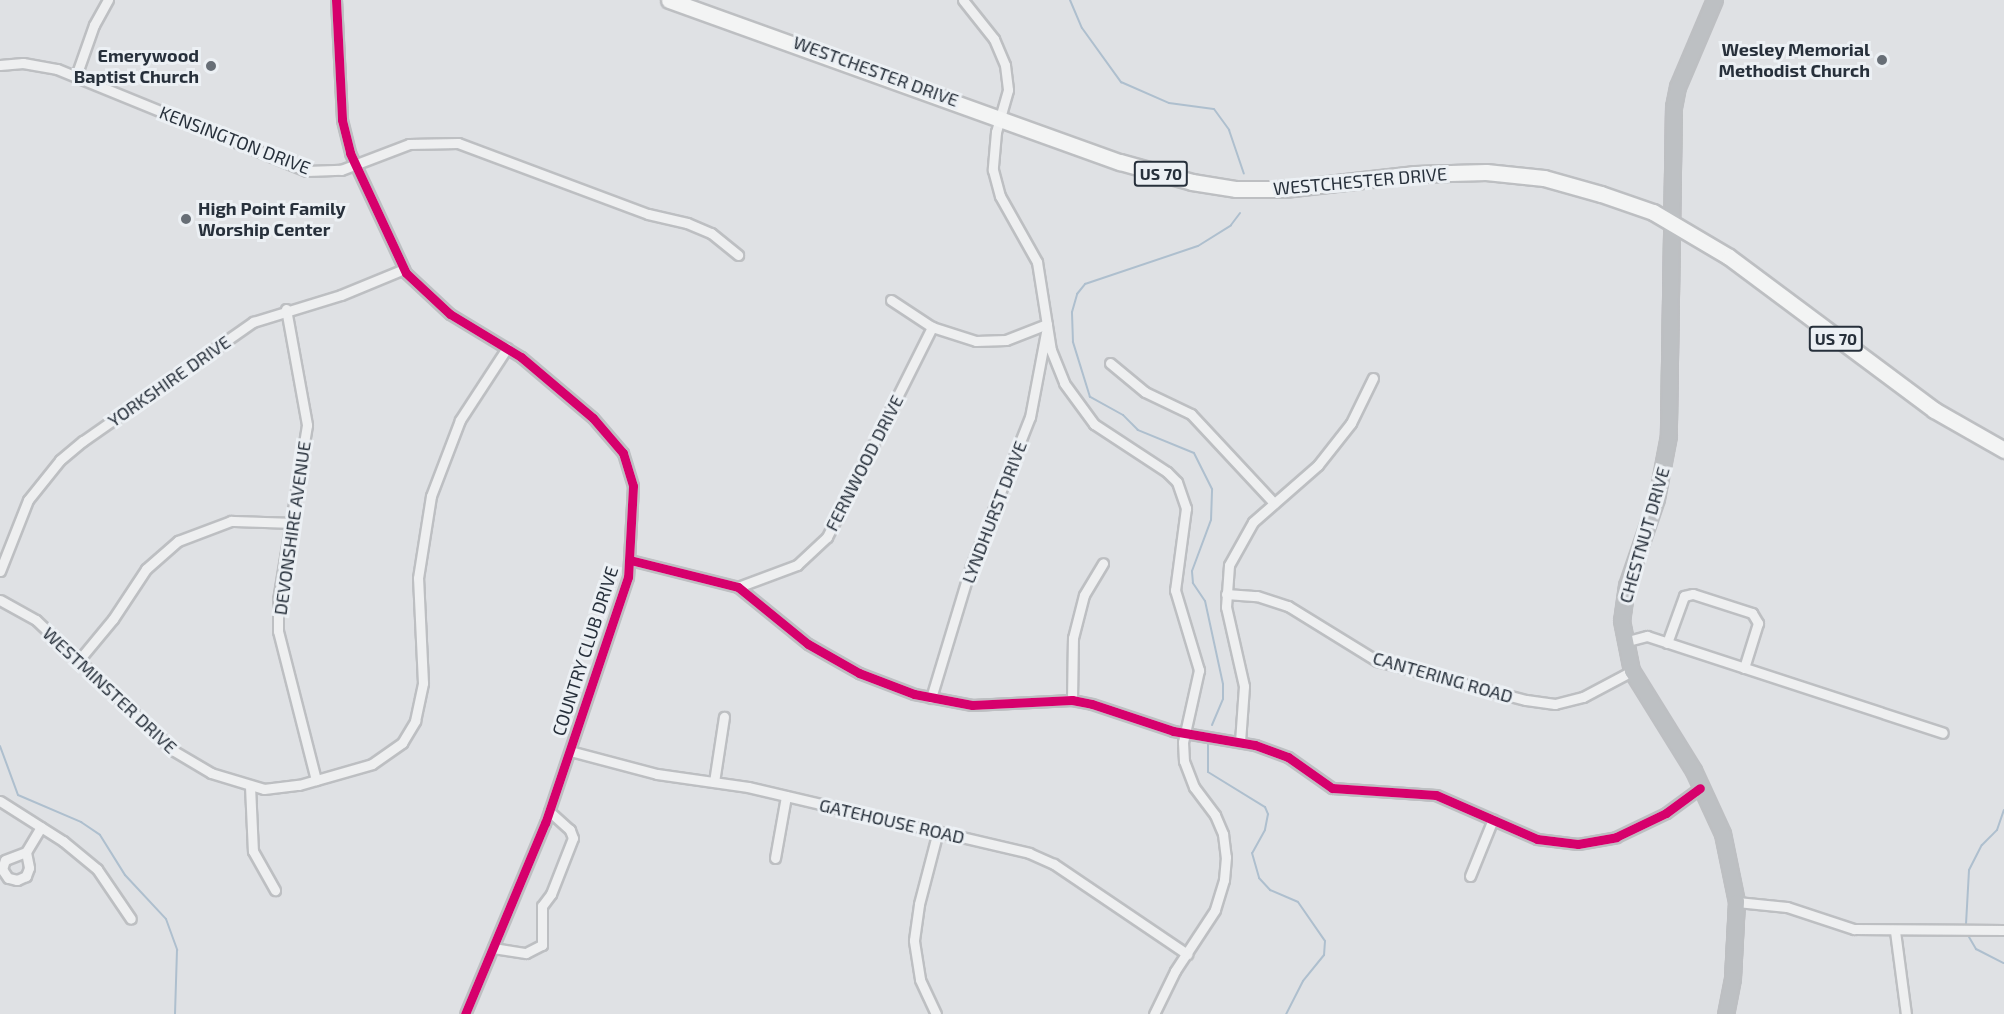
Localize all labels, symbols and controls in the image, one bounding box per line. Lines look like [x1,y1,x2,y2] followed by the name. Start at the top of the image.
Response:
[790,31,962,111] street label: WESTCHESTER DRIVE
[1718,39,1870,82] place label: Wesley Memorial Methodist Church
[74,45,199,88] place label: Emerywood Baptist Church
[1875,53,1889,67] marker: Wesley Memorial Methodist Church
[204,59,218,73] marker: Emerywood Baptist Church
[157,101,313,179] street label: KENSINGTON DRIVE
[1132,161,1190,187] road number: US 70
[1272,163,1448,199] street label: WESTCHESTER DRIVE
[198,198,346,240] place label: High Point Family Worship Center
[179,212,193,226] marker: High Point Family Worship Center
[1808,326,1864,352] road number: US 70
[104,331,234,431] street label: YORKSHIRE DRIVE
[820,391,908,535] street label: FERNWOOD DRIVE
[957,438,1031,586] street label: LYNDHURST DRIVE
[269,439,315,617] street label: DEVONSHIRE AVENUE
[1614,464,1674,606] street label: CHESTNUT DRIVE
[547,563,623,739] street label: COUNTRY CLUB DRIVE
[38,622,182,758] street label: WESTMINSTER DRIVE
[1370,647,1516,707] street label: CANTERING ROAD
[817,794,967,848] street label: GATEHOUSE ROAD

